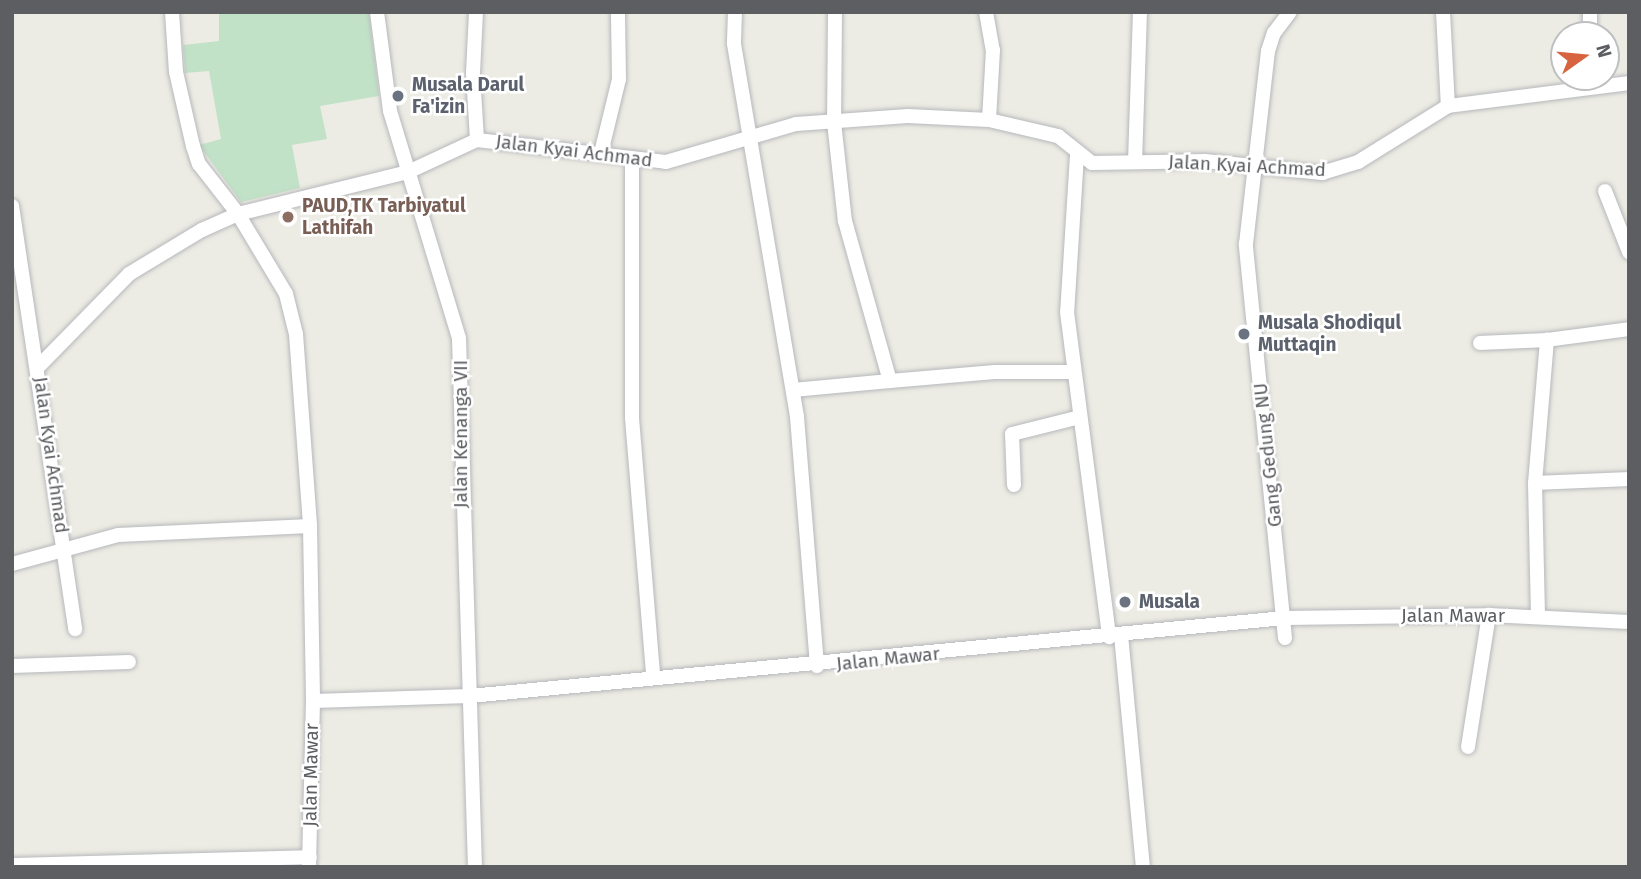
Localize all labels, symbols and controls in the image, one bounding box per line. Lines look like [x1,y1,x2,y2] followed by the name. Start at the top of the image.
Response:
[1550,21,1620,91] north arrow
[1591,42,1617,60] text: N
[412,74,524,118] place label: Musala Darul Fa'izin
[390,88,406,104] marker: Musala Darul Fa'izin
[494,130,654,172] street label: Jalan Kyai Achmad
[1168,150,1326,182] street label: Jalan Kyai Achmad
[302,195,466,239] place label: PAUD,TK Tarbiyatul Lathifah
[280,209,296,225] marker: PAUD,TK Tarbiyatul Lathifah
[1258,312,1401,356] place label: Musala Shodiqul Muttaqin
[1236,326,1252,342] marker: Musala Shodiqul Muttaqin
[450,360,472,508] street label: Jalan Kenanga VII
[29,375,73,535] street label: Jalan Kyai Achmad
[1249,382,1287,528] street label: Gang Gedung NU
[1139,591,1200,613] place label: Musala
[1117,594,1133,610] marker: Musala
[1401,605,1505,627] street label: Jalan Mawar
[835,642,941,676] street label: Jalan Mawar
[299,723,323,827] street label: Jalan Mawar

